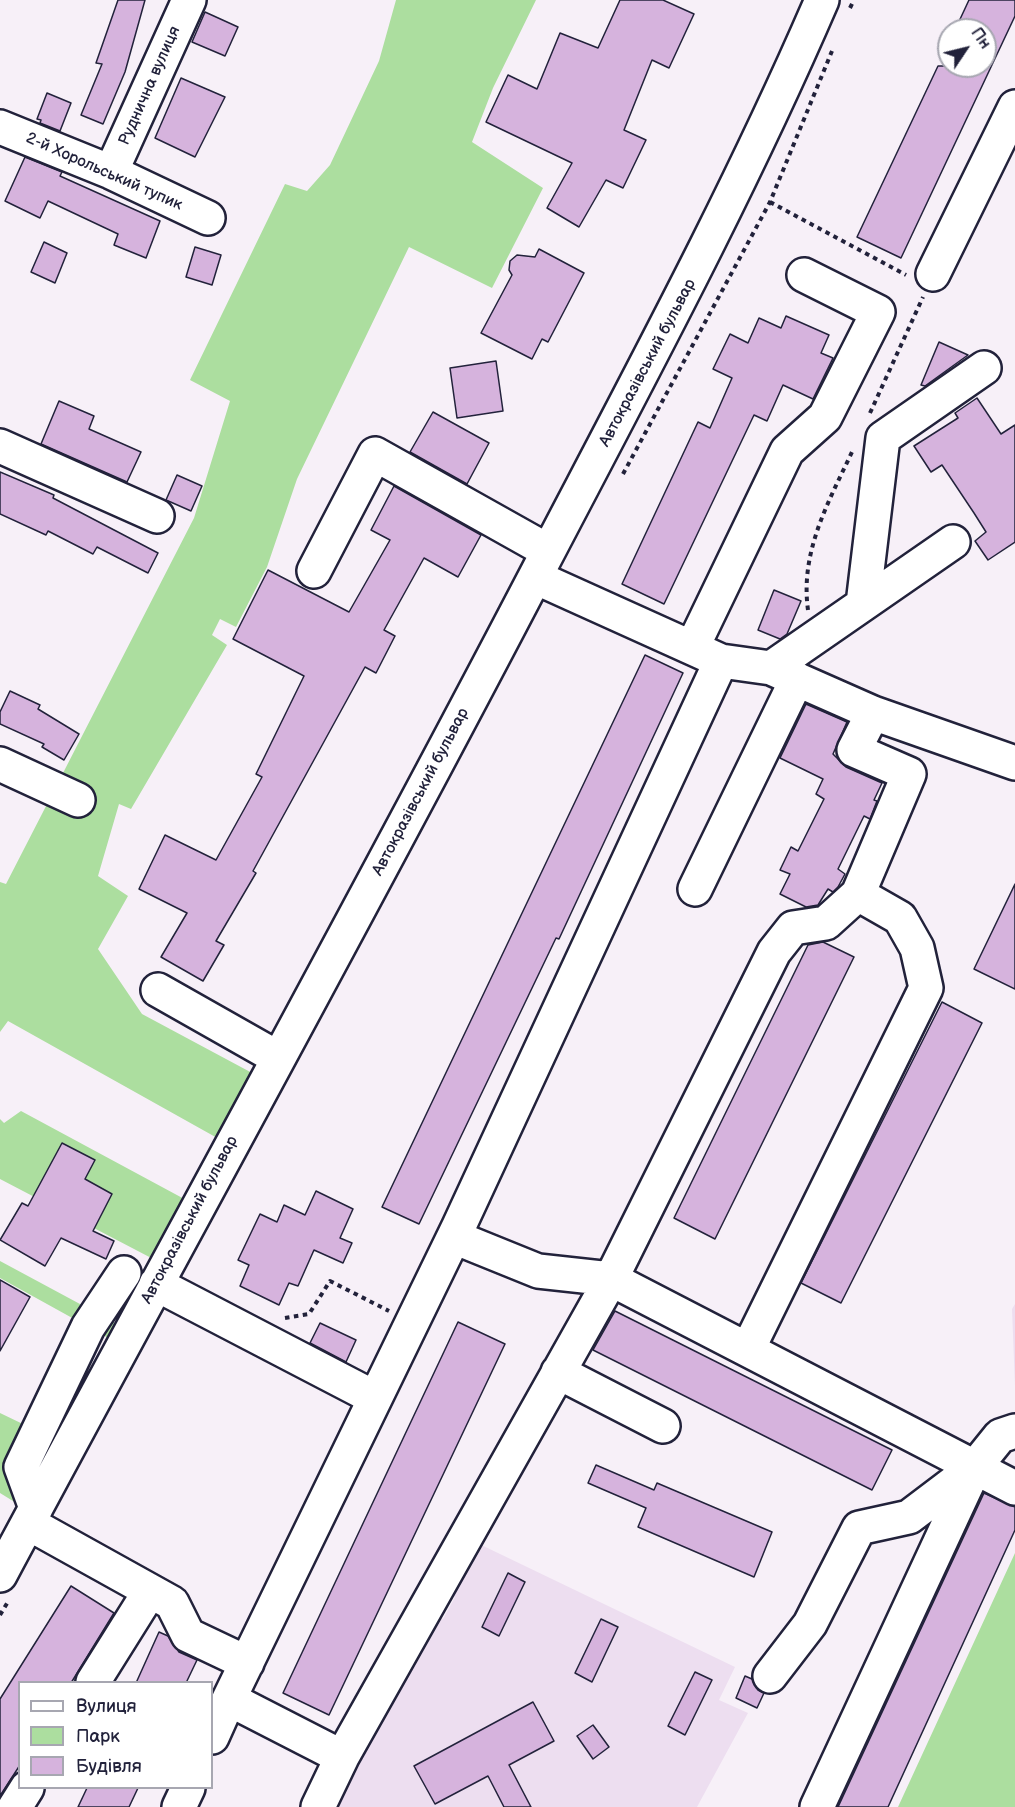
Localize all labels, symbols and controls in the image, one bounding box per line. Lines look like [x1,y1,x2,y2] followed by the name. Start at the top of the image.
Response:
[937,18,997,78] north arrow
[115,23,185,149] street label: Руднична вулиця
[967,24,994,53] text: Пн
[23,129,185,215] street label: 2-й Хорольський тупик
[596,276,700,450] street label: Автокразівський бульвар
[369,705,473,879] street label: Автокразівський бульвар
[138,1133,242,1307] street label: Автокразівський бульвар
[18,1681,213,1789] legend
[76,1696,137,1717] text: Вулиця
[76,1726,120,1747] text: Парк
[76,1756,142,1777] text: Будівля

